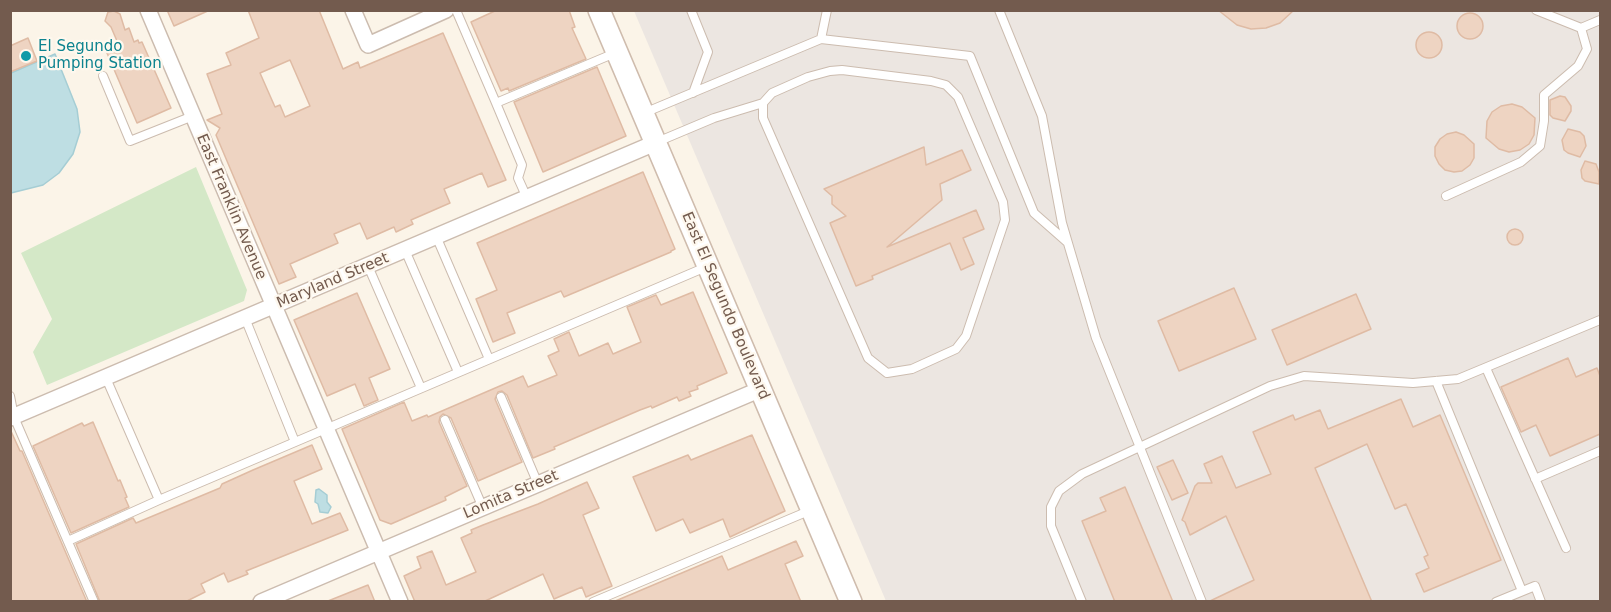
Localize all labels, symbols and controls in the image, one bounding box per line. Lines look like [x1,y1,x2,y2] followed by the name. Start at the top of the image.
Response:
[38,38,162,73] place label: El Segundo Pumping Station
[19,49,33,63] marker: El Segundo Pumping Station
[192,131,270,283] street label: East Franklin Avenue
[677,209,773,403] street label: East El Segundo Boulevard
[274,249,392,313] street label: Maryland Street
[461,467,561,523] street label: Lomita Street

